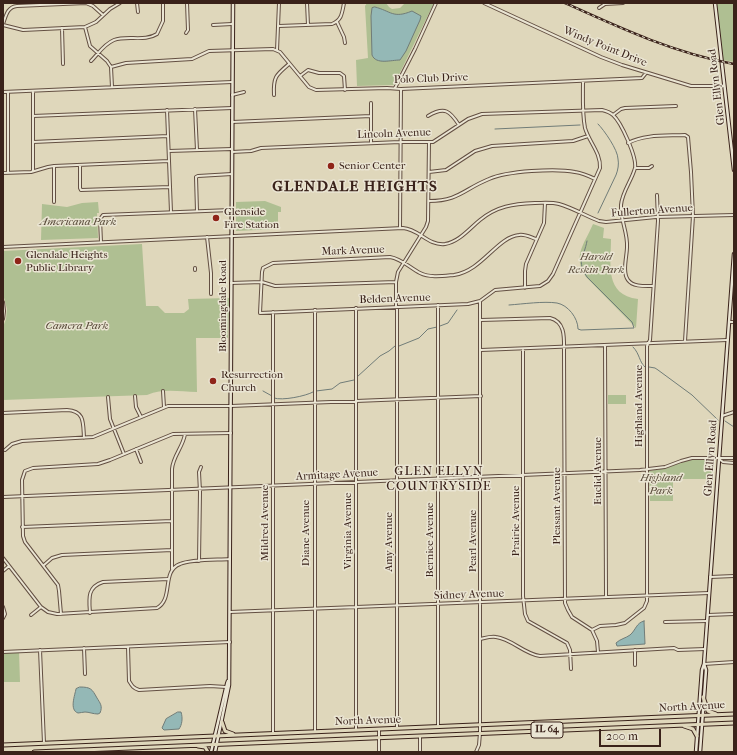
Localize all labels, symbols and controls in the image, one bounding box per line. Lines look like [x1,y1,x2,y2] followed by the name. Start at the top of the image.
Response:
[561,24,649,70] street label: Windy Point Drive
[706,48,728,126] street label: Glen Ellyn Road
[394,71,468,87] street label: Polo Club Drive
[357,126,431,142] street label: Lincoln Avenue
[339,159,405,173] place label: Senior Center
[326,161,336,171] marker: Senior Center
[272,178,438,196] district label: GLENDALE HEIGHTS
[611,202,693,220] street label: Fullerton Avenue
[224,205,279,231] place label: Glenside Fire Station
[211,213,221,223] marker: Glenside Fire Station
[40,215,116,229] park label: Americana Park
[321,243,385,259] street label: Mark Avenue
[26,248,108,274] place label: Glendale Heights Public Library
[568,250,624,276] park label: Harold Reskin Park
[13,256,23,266] marker: Glendale Heights Public Library
[216,260,230,352] street label: Bloomingdale Road
[359,291,431,307] street label: Belden Avenue
[46,319,108,333] park label: Camera Park
[632,365,646,447] street label: Highland Avenue
[221,368,283,394] place label: Resurrection Church
[208,376,218,386] marker: Resurrection Church
[702,419,720,497] street label: Glen Ellyn Road
[591,437,605,505] street label: Euclid Avenue
[386,464,492,495] district label: GLEN ELLYN COUNTRYSIDE
[296,466,378,484] street label: Armitage Avenue
[550,467,564,545] street label: Pleasant Avenue
[640,471,682,497] park label: Highland Park
[258,485,272,561] street label: Mildred Avenue
[509,486,523,556] street label: Prairie Avenue
[341,493,355,569] street label: Virginia Avenue
[299,500,313,566] street label: Diane Avenue
[423,503,437,577] street label: Bernice Avenue
[466,510,480,572] street label: Pearl Avenue
[382,512,396,572] street label: Amy Avenue
[434,587,504,603] street label: Sidney Avenue
[659,699,725,715] street label: North Avenue
[335,713,401,729] street label: North Avenue
[601,721,663,747] scale bar
[531,722,563,738] road number: IL 64
[606,729,638,743] text: 200 m

